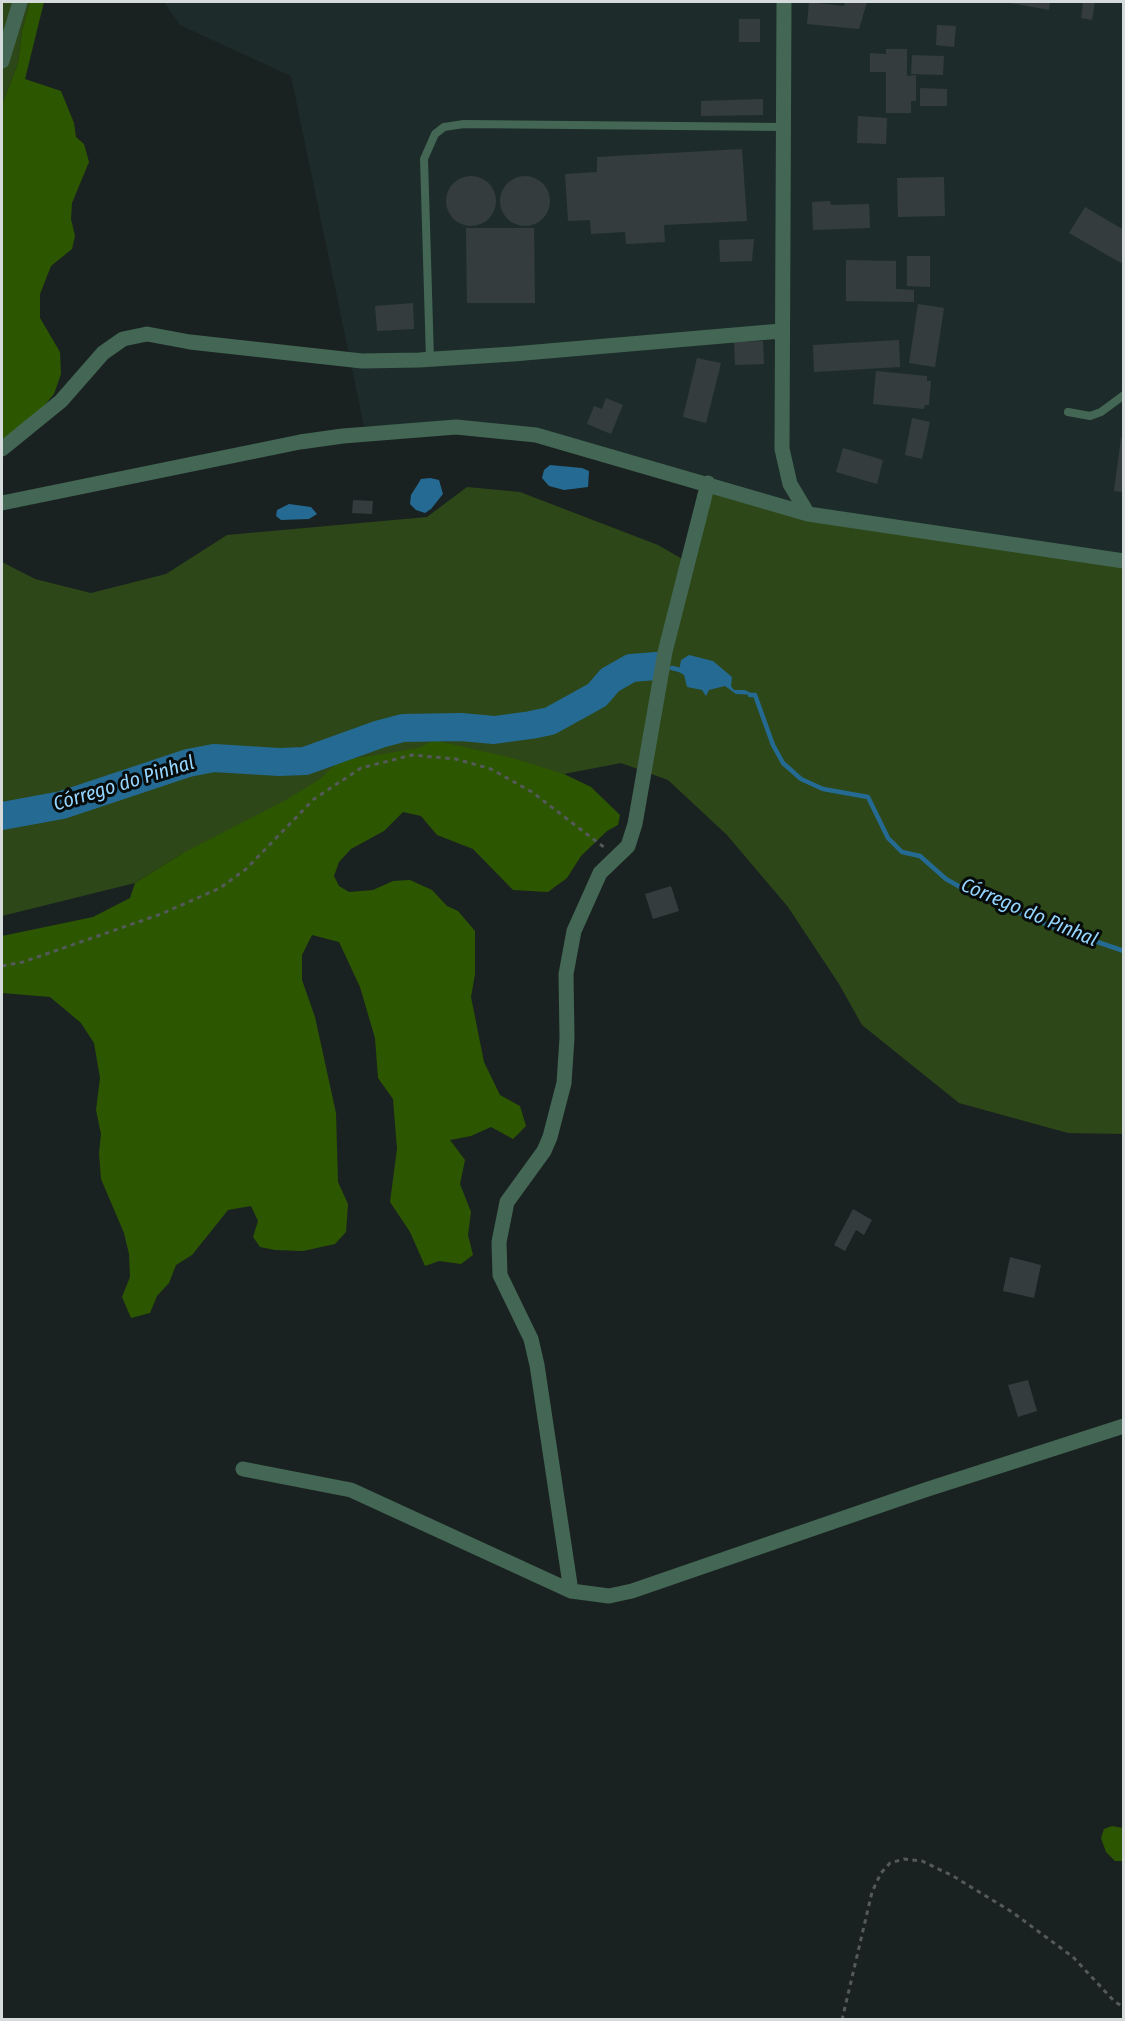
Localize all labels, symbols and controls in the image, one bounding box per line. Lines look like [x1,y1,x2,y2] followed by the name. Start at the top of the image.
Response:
[51,751,197,817] water label: Córrego do Pinhal
[957,873,1101,953] water label: Córrego do Pinhal

